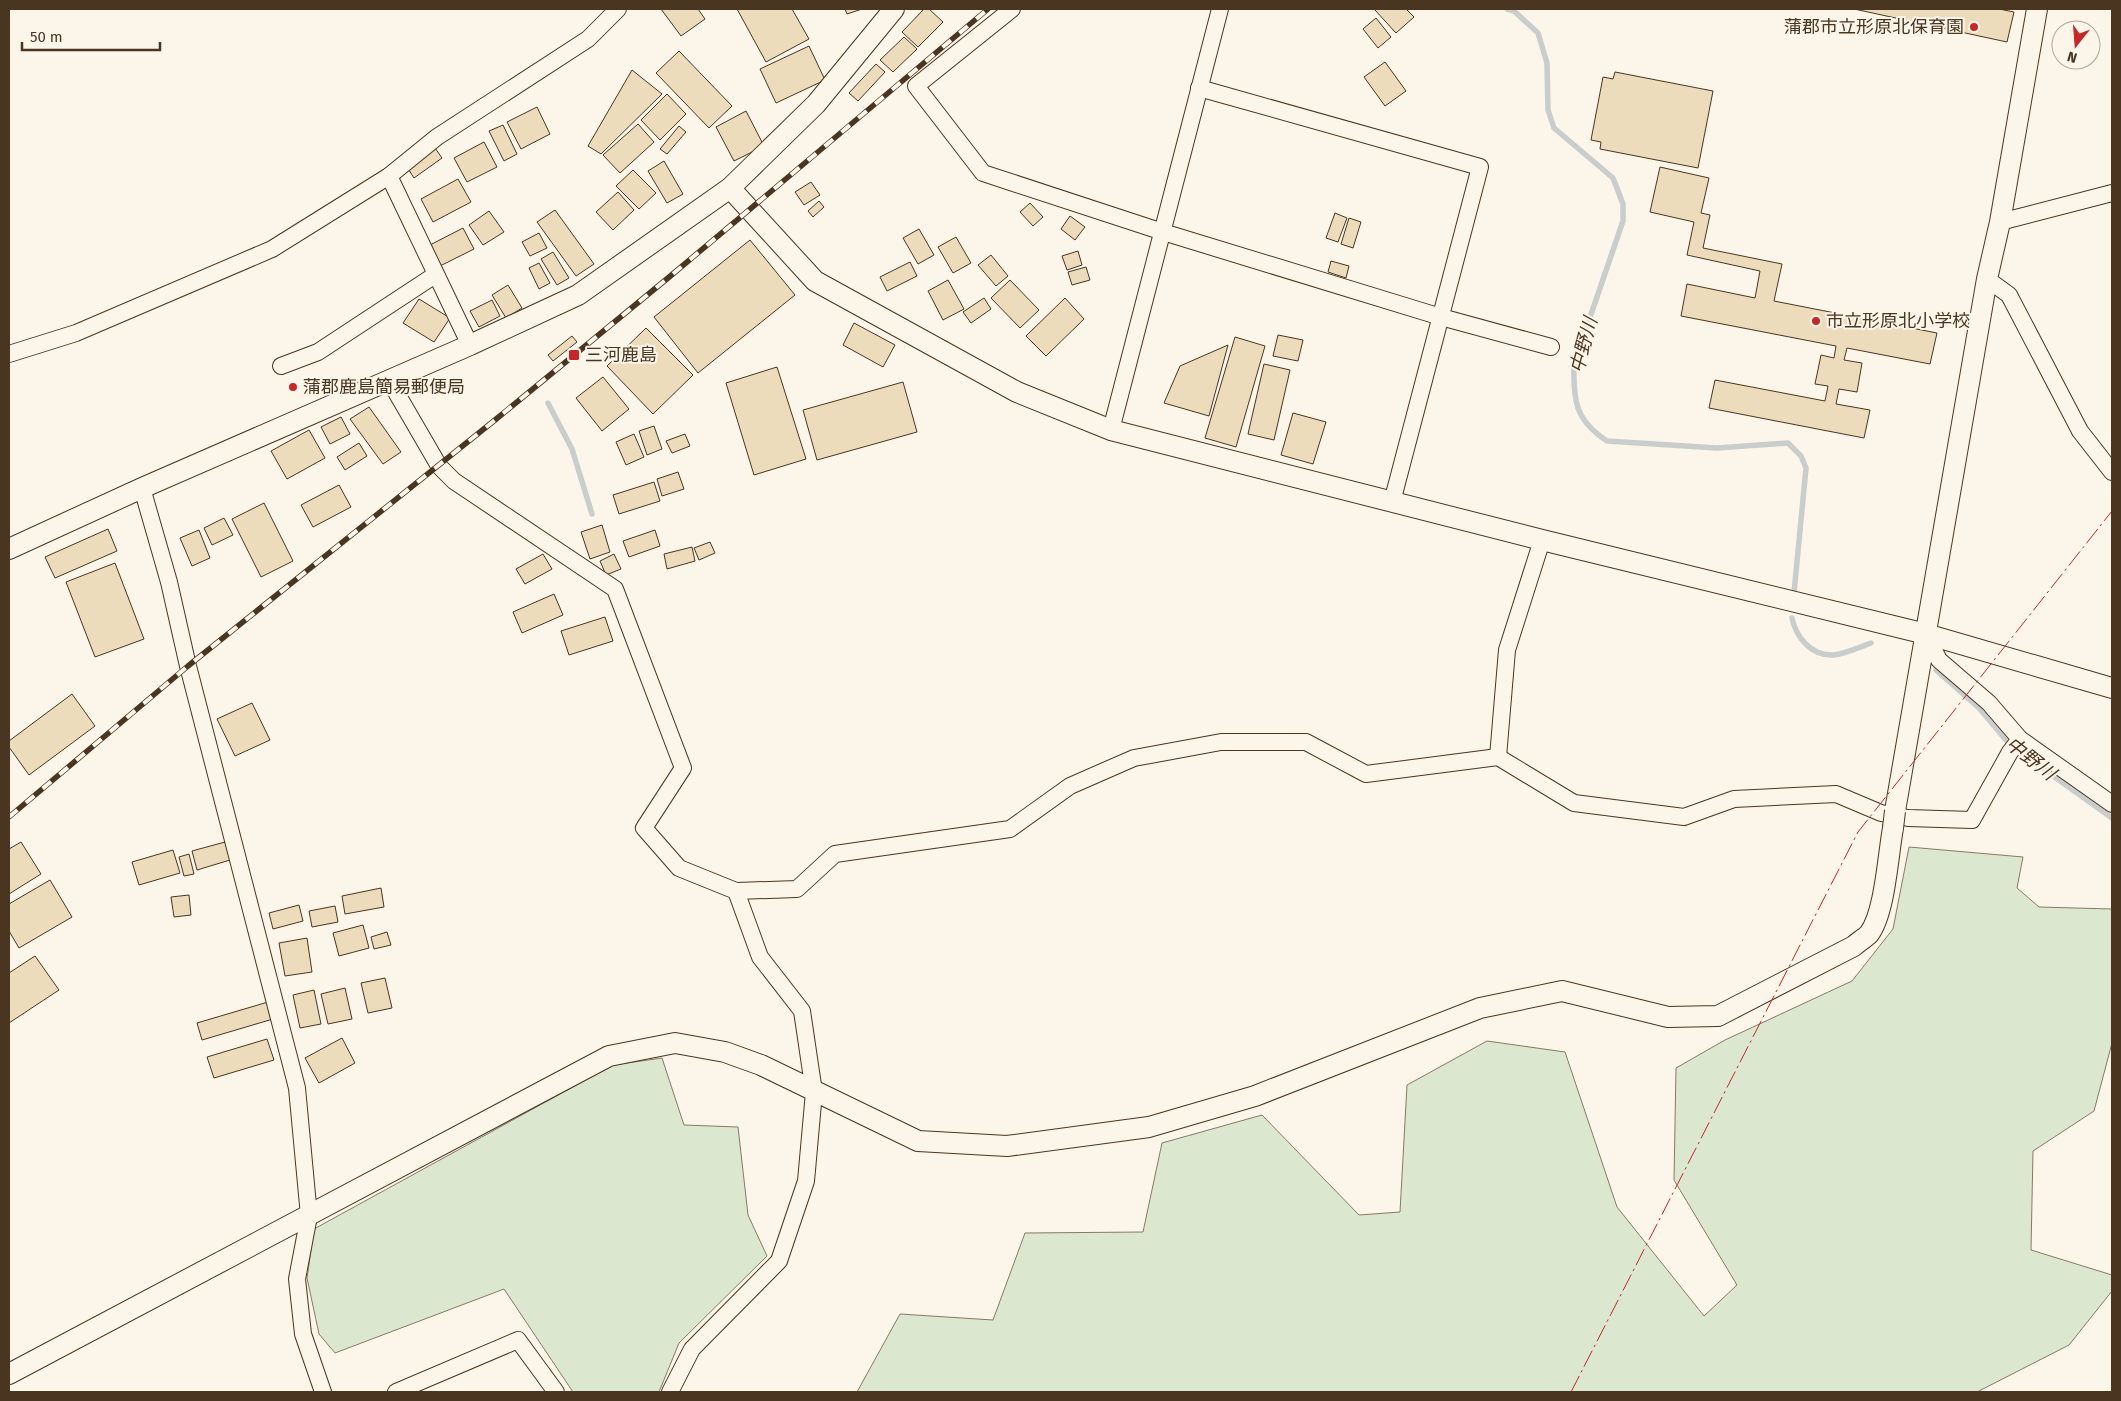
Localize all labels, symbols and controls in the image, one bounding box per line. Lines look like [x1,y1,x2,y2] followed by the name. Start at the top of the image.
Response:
[1784,16,1964,38] place label: 蒲郡市立形原北保育園
[22,20,160,52] scale bar
[2051,20,2101,70] north arrow
[1968,21,1980,33] marker: 蒲郡市立形原北保育園
[30,28,63,46] text: 50 m
[2065,47,2079,66] text: N
[1826,310,1970,332] place label: 市立形原北小学校
[1565,313,1602,376] water label: 中野川
[1810,315,1822,327] marker: 市立形原北小学校
[585,344,657,366] place label: 三河鹿島
[567,348,581,362] marker: 三河鹿島
[303,376,465,398] place label: 蒲郡鹿島簡易郵便局
[287,381,299,393] marker: 蒲郡鹿島簡易郵便局
[2001,732,2062,786] water label: 中野川

